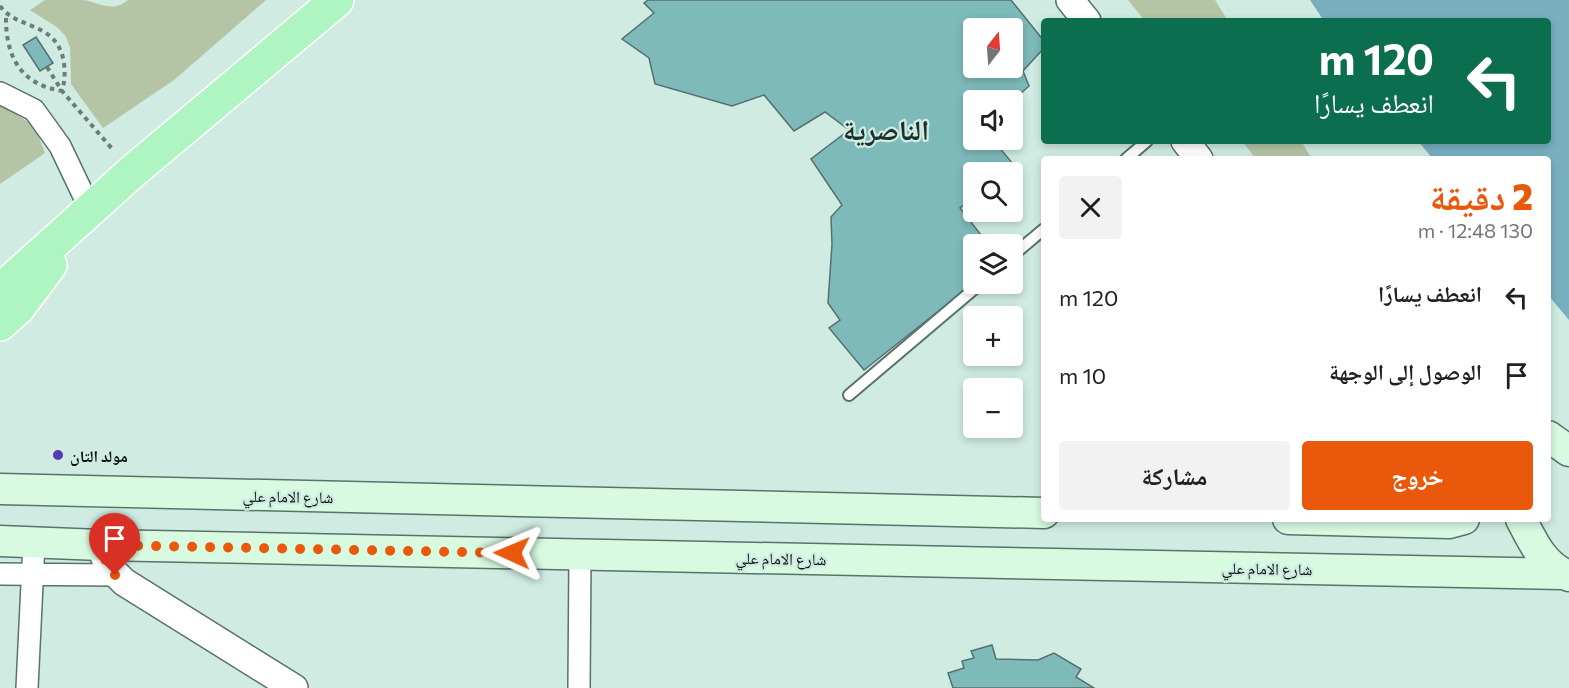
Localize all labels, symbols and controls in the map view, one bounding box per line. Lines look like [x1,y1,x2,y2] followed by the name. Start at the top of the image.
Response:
[963,18,1023,78] north arrow
[963,18,1023,438] map controls
[1319,32,1434,84] text: 120 m
[1455,42,1533,120] icon: left
[1314,86,1434,119] text: انعطف يسارًا
[963,90,1023,150] button: sound
[843,112,929,147] district label: الناصرية
[963,162,1023,222] button: search
[1430,173,1533,217] text: 2 دقيقة
[1059,176,1122,239] button: close
[1418,218,1533,242] text: 130 m · 12:48
[963,234,1023,294] button: layers
[1378,280,1482,307] text: انعطف يسارًا
[1500,281,1533,314] icon: left
[1059,284,1118,311] text: 120 m
[963,306,1023,366] button: +
[1329,358,1482,385] text: الوصول إلى الوجهة
[1500,359,1533,392] icon: arrive
[1059,362,1106,389] text: 10 m
[963,378,1023,438] button: −
[1059,441,1290,510] button: مشاركة
[1302,441,1533,510] button: خروج
[70,446,128,466] place label: مولد التان
[51,448,65,462] marker: مولد التان
[242,486,334,510] street label: شارع الامام علي
[89,513,140,575] pin
[480,521,544,585] position arrow
[98,522,131,555] icon: arrive
[735,548,827,572] street label: شارع الامام علي
[1221,558,1313,582] street label: شارع الامام علي

